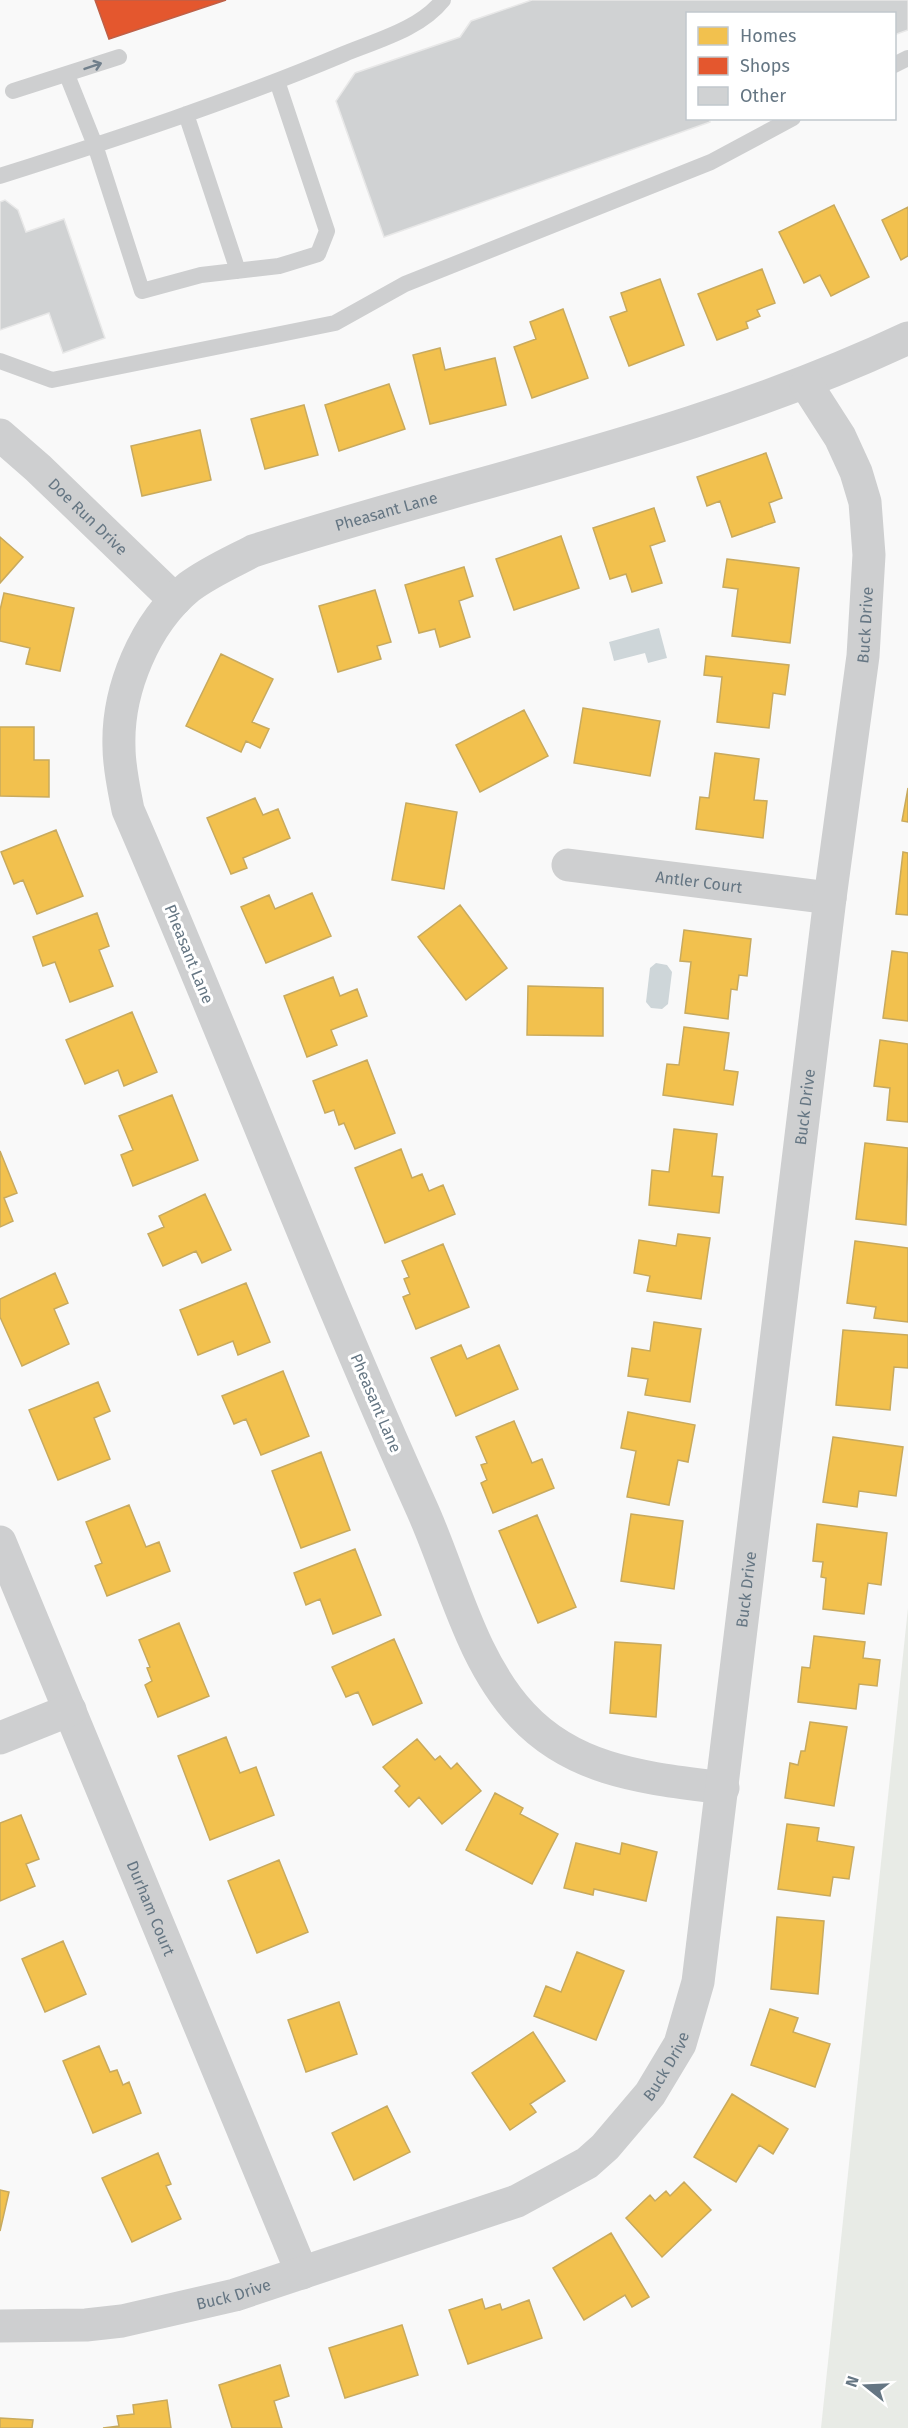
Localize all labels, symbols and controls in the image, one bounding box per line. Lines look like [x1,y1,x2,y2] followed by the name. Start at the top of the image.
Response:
[686,12,896,120] legend
[740,25,796,47] text: Homes
[740,55,790,77] text: Shops
[83,59,102,70] one-way arrow
[740,85,786,107] text: Other
[45,474,132,559] street label: Doe Run Drive
[333,487,440,535] street label: Pheasant Lane
[853,586,877,664] street label: Buck Drive
[654,867,744,896] street label: Antler Court
[160,902,218,1006] street label: Pheasant Lane
[790,1068,819,1146] street label: Buck Drive
[347,1351,405,1455] street label: Pheasant Lane
[732,1550,760,1629] street label: Buck Drive
[123,1858,179,1959] street label: Durham Court
[639,2029,693,2105] street label: Buck Drive
[194,2274,273,2313] street label: Buck Drive
[836,2356,896,2416] north arrow
[842,2374,863,2389] text: N

